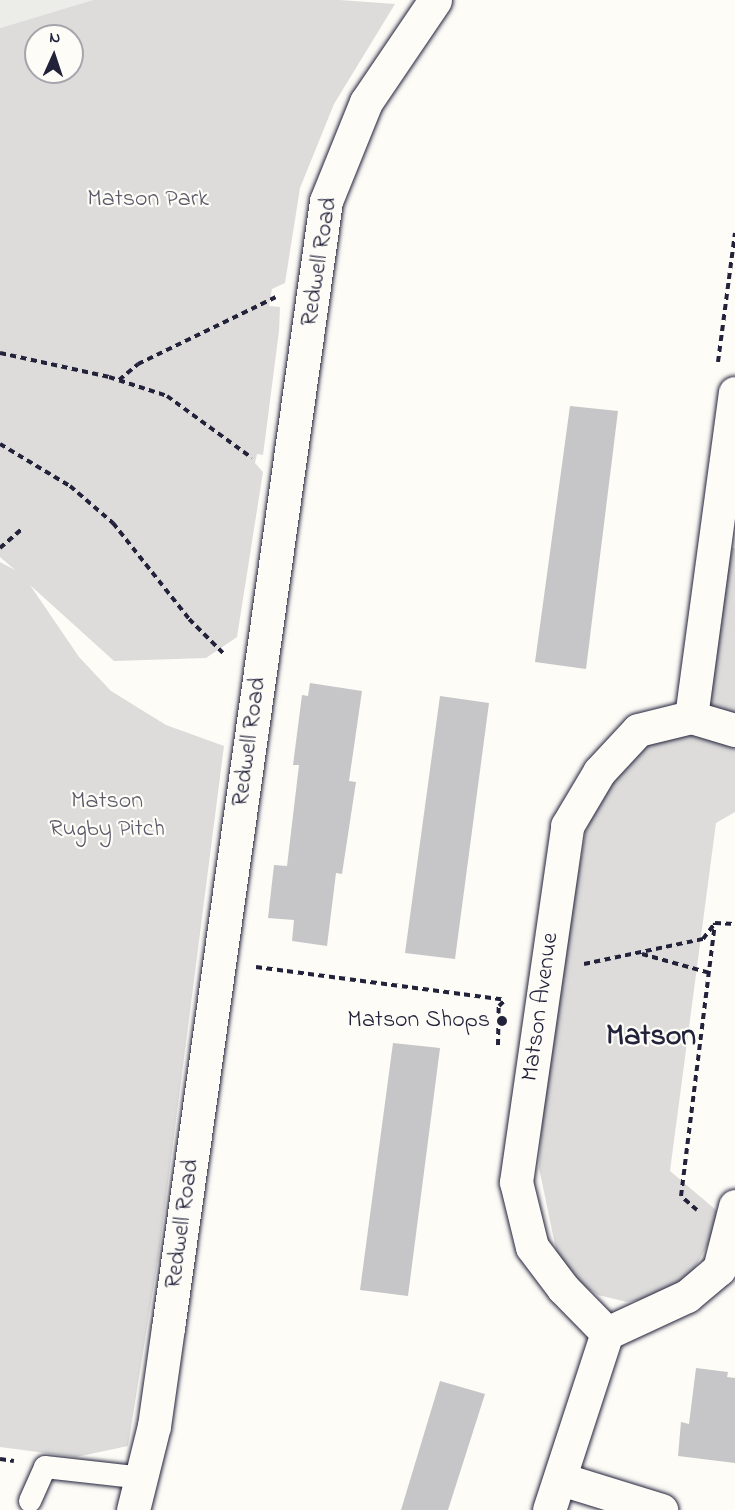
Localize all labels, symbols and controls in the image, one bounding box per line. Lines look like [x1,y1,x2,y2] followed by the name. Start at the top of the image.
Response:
[24,24,84,84] north arrow
[49,26,61,50] text: N
[87,186,209,214] park label: Matson Park
[296,195,344,329] street label: Redwell Road
[227,675,273,809] street label: Redwell Road
[49,788,165,844] park label: Matson Rugby Pitch
[516,931,566,1083] street label: Matson Avenue
[347,1007,490,1035] place label: Matson Shops
[495,1014,509,1028] marker: Matson Shops
[606,1019,696,1055] district label: Matson
[160,1157,206,1291] street label: Redwell Road

